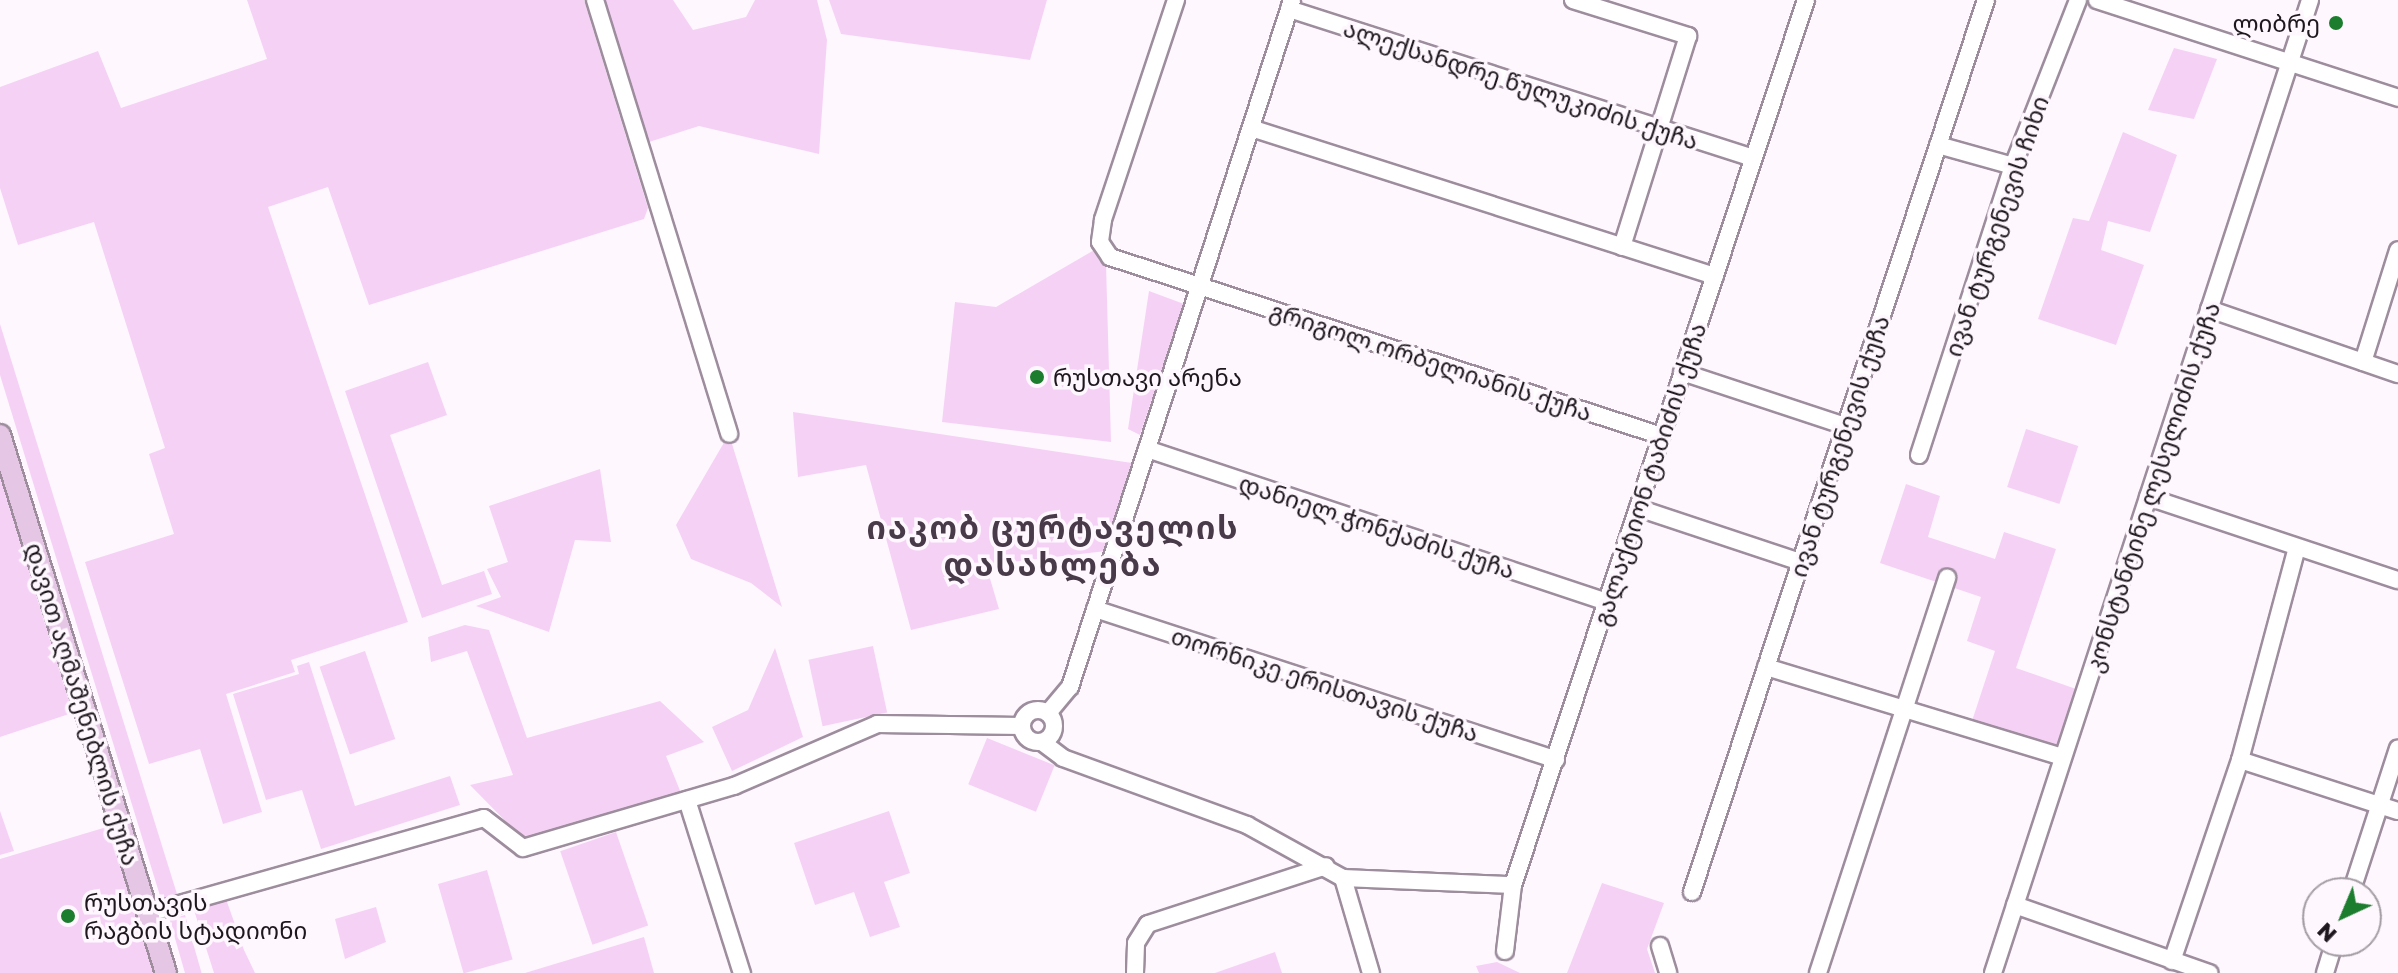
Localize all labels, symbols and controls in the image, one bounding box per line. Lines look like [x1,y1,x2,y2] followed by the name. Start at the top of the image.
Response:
[2232,9,2320,37] place label: ლიბრე
[1340,13,1702,155] street label: ალექსანდრე წულუკიძის ქუჩა
[2327,14,2345,32] marker: ლიბრე
[1938,92,2054,360] street label: ივან ტურგენევის ჩიხი
[1266,295,1596,427] street label: გრიგოლ ორბელიანის ქუჩა
[2078,298,2226,676] street label: კონსტანტინე ლესელიძის ქუჩა
[1783,311,1895,581] street label: ივან ტურგენევის ქუჩა
[1586,319,1712,629] street label: გალაქტიონ ტაბიძის ქუჩა
[1053,363,1242,391] place label: რუსთავი არენა
[1028,368,1046,386] marker: რუსთავი არენა
[1236,468,1518,584] street label: დანიელ ჭონქაძის ქუჩა
[867,509,1239,584] district label: იაკობ ცურტაველის დასახლება
[20,539,146,869] street label: დავით აღმაშენებლის ქუჩა
[1168,621,1482,747] street label: თორნიკე ერისთავის ქუჩა
[2302,877,2382,957] north arrow
[84,888,307,944] place label: რუსთავის რაგბის სტადიონი
[59,907,77,925] marker: რუსთავის რაგბის სტადიონი
[2311,918,2342,949] text: N

